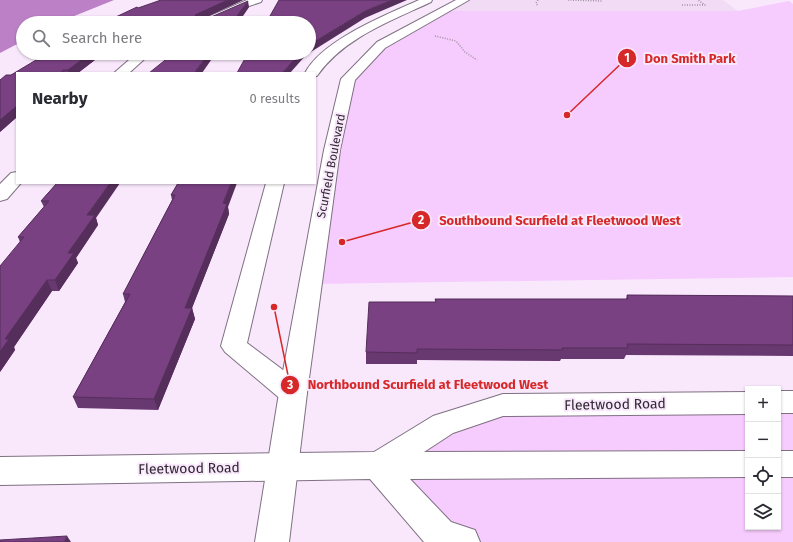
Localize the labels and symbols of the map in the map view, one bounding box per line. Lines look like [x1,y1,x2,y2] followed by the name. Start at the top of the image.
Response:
[617,46,744,71] callout: Don Smith Park
[624,51,630,65] text: 1
[645,51,736,66] text: Don Smith Park
[314,113,348,219] street label: Scurfield Boulevard
[411,207,689,232] callout: Southbound Scurfield at Fleetwood West
[418,213,424,227] text: 2
[439,213,682,228] text: Southbound Scurfield at Fleetwood West
[280,372,556,397] callout: Northbound Scurfield at Fleetwood West
[308,377,549,392] text: Northbound Scurfield at Fleetwood West
[286,378,293,392] text: 3
[564,395,666,414] street label: Fleetwood Road
[138,459,240,478] street label: Fleetwood Road

